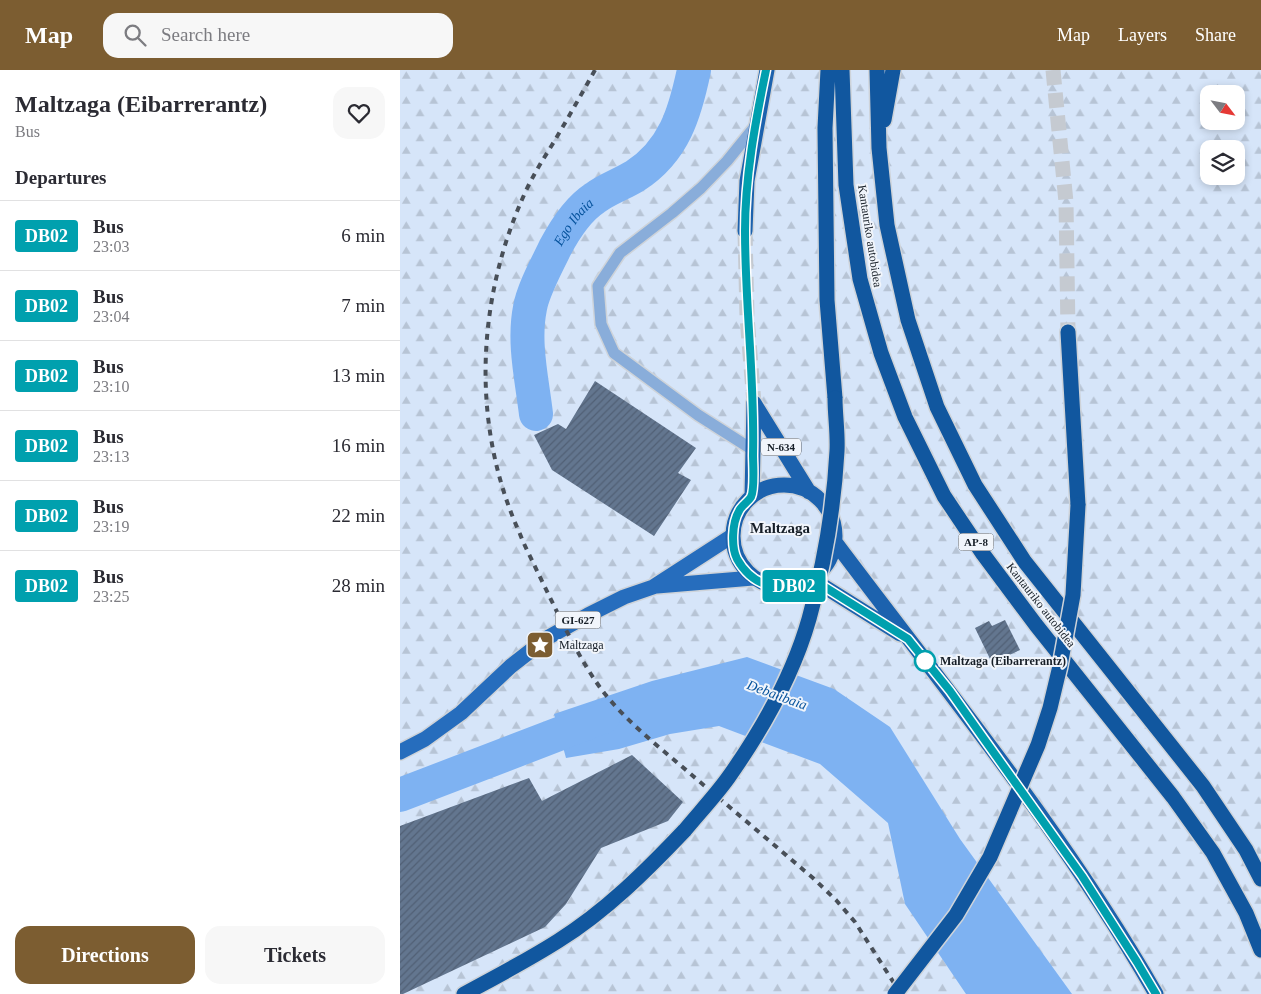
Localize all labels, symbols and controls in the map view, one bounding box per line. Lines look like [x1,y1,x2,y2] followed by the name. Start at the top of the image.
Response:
[103,13,453,58] search box
[121,21,149,49] icon: search
[25,22,73,48] text: Map
[161,24,250,45] text: Search here
[1057,25,1090,45] text: Map
[1118,25,1167,45] text: Layers
[1195,25,1236,45] text: Share
[1200,85,1245,130] north arrow
[1200,85,1245,185] map controls
[333,87,385,139] button: heart
[15,91,267,117] text: Maltzaga (Eibarrerantz)
[15,123,40,140] text: Bus
[1200,140,1245,185] button: layers
[15,167,106,188] text: Departures
[855,184,885,289] street label: Kantauriko autobidea
[550,195,596,249] water label: Ego Ibaia
[93,216,124,237] text: Bus
[341,225,385,246] text: 6 min
[25,226,68,246] text: DB02
[93,238,129,255] text: 23:03
[93,286,124,307] text: Bus
[341,295,385,316] text: 7 min
[25,296,68,316] text: DB02
[93,308,129,325] text: 23:04
[93,356,124,377] text: Bus
[332,365,385,386] text: 13 min
[25,366,68,386] text: DB02
[93,378,129,395] text: 23:10
[93,426,124,447] text: Bus
[332,435,385,456] text: 16 min
[25,436,68,456] text: DB02
[761,438,801,456] road number: N-634
[93,448,129,465] text: 23:13
[93,496,124,517] text: Bus
[332,505,385,526] text: 22 min
[25,506,68,526] text: DB02
[93,518,129,535] text: 23:19
[750,520,810,536] district label: Maltzaga
[958,534,994,551] road number: AP-8
[1004,560,1079,651] street label: Kantauriko autobidea
[93,566,124,587] text: Bus
[759,570,829,602] line badge: DB02
[332,575,385,596] text: 28 min
[25,576,68,596] text: DB02
[772,576,816,596] text: DB02
[93,588,129,605] text: 23:25
[556,612,600,628] road number: GI-627
[525,630,555,660] place icon: Maltzaga
[559,638,604,652] place label: Maltzaga
[914,650,936,672] marker: Maltzaga (Eibarrerantz)
[940,654,1066,668] place label: Maltzaga (Eibarrerantz)
[744,677,809,713] water label: Deba ibaia
[15,926,195,984] button: Directions
[205,926,385,984] button: Tickets

